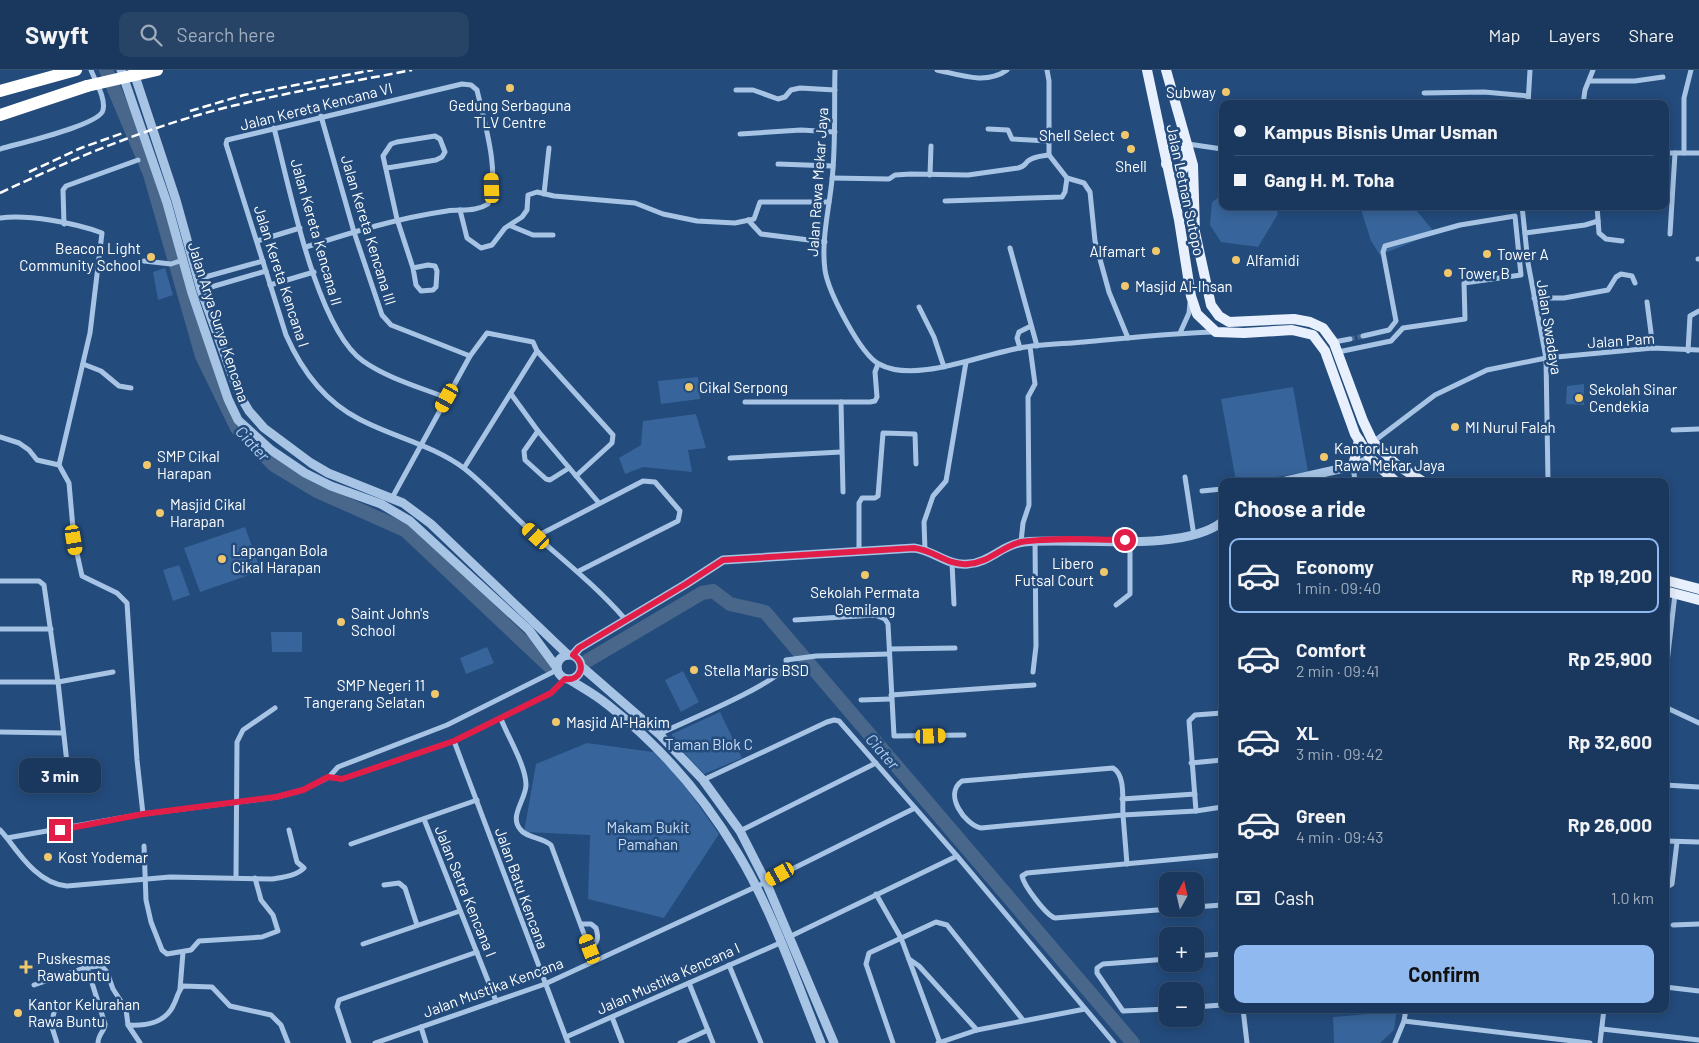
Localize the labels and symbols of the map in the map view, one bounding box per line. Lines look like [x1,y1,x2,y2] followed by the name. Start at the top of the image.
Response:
[238,78,394,134] street label: Jalan Kereta Kencana VI
[504,82,516,94] marker: Gedung Serbaguna TLV Centre
[1166,83,1216,101] place label: Subway
[1220,86,1232,98] marker: Subway
[449,96,571,131] place label: Gedung Serbaguna TLV Centre
[803,107,831,257] street label: Jalan Rawa Mekar Jaya
[1163,123,1209,257] street label: Jalan Letnan Sutopo
[1039,126,1115,144] place label: Shell Select
[1119,129,1131,141] marker: Shell Select
[1125,143,1137,155] marker: Shell
[338,153,400,307] street label: Jalan Kereta Kencana III
[287,157,347,307] street label: Jalan Kereta Kencana II
[1115,157,1147,175] place label: Shell
[483,173,500,203] car
[251,203,313,349] street label: Jalan Kereta Kencana I
[19,239,141,274] place label: Beacon Light Community School
[185,240,253,404] street label: Jalan Arya Surya Kencana
[1090,242,1146,260] place label: Alfamart
[1150,245,1162,257] marker: Alfamart
[1497,245,1548,263] place label: Tower A
[1481,248,1493,260] marker: Tower A
[145,251,157,263] marker: Beacon Light Community School
[1246,251,1300,269] place label: Alfamidi
[1230,254,1242,266] marker: Alfamidi
[1458,264,1510,282] place label: Tower B
[1442,267,1454,279] marker: Tower B
[1135,277,1233,295] place label: Masjid Al-Ihsan
[1534,278,1566,376] street label: Jalan Swadaya
[1119,280,1131,292] marker: Masjid Al-Ihsan
[1587,329,1655,351] street label: Jalan Pam
[699,378,788,396] place label: Cikal Serpong
[1589,380,1678,415] place label: Sekolah Sinar Cendekia
[433,381,460,415] car
[683,381,695,393] marker: Cikal Serpong
[1573,392,1585,404] marker: Sekolah Sinar Cendekia
[1465,418,1556,436] place label: MI Nurul Falah
[232,421,275,466] water label: Ciater
[1449,421,1461,433] marker: MI Nurul Falah
[1334,439,1445,474] place label: Kantor Lurah Rawa Mekar Jaya
[157,447,220,482] place label: SMP Cikal Harapan
[1318,451,1330,463] marker: Kantor Lurah Rawa Mekar Jaya
[141,459,153,471] marker: SMP Cikal Harapan
[170,495,246,530] place label: Masjid Cikal Harapan
[154,507,166,519] marker: Masjid Cikal Harapan
[519,520,552,552] car
[64,524,83,556] car
[1114,529,1136,551] route start
[232,541,328,576] place label: Lapangan Bola Cikal Harapan
[216,553,228,565] marker: Lapangan Bola Cikal Harapan
[1014,554,1094,589] place label: Libero Futsal Court
[1098,566,1110,578] marker: Libero Futsal Court
[859,569,871,581] marker: Sekolah Permata Gemilang
[810,583,920,618] place label: Sekolah Permata Gemilang
[351,604,429,639] place label: Saint John's School
[335,616,347,628] marker: Saint John's School
[704,661,809,679] place label: Stella Maris BSD
[688,664,700,676] marker: Stella Maris BSD
[304,676,425,711] place label: SMP Negeri 11 Tangerang Selatan
[429,688,441,700] marker: SMP Negeri 11 Tangerang Selatan
[566,713,670,731] place label: Masjid Al-Hakim
[550,716,562,728] marker: Masjid Al-Hakim
[915,728,946,744] car
[862,729,905,774] water label: Ciater
[665,735,753,753] park label: Taman Blok C
[19,758,101,792] callout: 3 min
[607,818,689,853] park label: Makam Bukit Pamahan
[49,819,71,841] route end
[431,823,501,959] street label: Jalan Setra Kencana I
[492,825,552,951] street label: Jalan Batu Kencana
[58,848,149,866] place label: Kost Yodemar
[42,851,54,863] marker: Kost Yodemar
[763,860,796,888] car
[1159,872,1204,918] north arrow
[577,932,602,966] car
[594,938,742,1018] street label: Jalan Mustika Kencana I
[37,949,111,984] place label: Puskesmas Rawabuntu
[420,953,566,1021] street label: Jalan Mustika Kencana
[19,960,33,974] marker: Puskesmas Rawabuntu
[28,995,140,1030] place label: Kantor Kelurahan Rawa Buntu
[12,1007,24,1019] marker: Kantor Kelurahan Rawa Buntu

